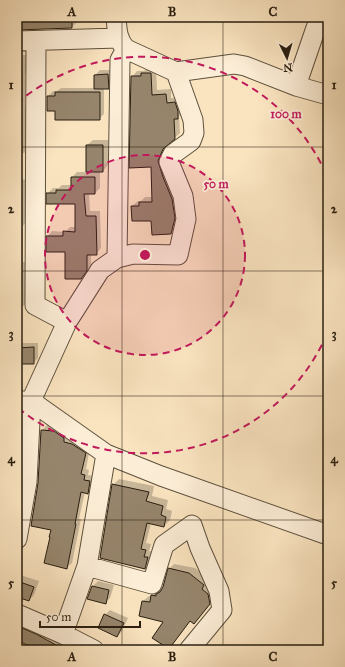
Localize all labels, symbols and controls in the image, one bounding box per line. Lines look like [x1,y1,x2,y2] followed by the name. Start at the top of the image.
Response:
[67,4,77,20] text: A
[168,4,177,20] text: B
[269,4,278,20] text: C
[267,38,307,78] north arrow
[282,61,293,74] text: N
[8,77,14,93] text: 1
[331,77,337,93] text: 1
[270,107,303,121] text: 100 m
[203,177,230,191] text: 50 m
[8,201,15,217] text: 2
[331,201,338,217] text: 2
[138,248,152,262] centre of rings
[8,326,14,342] text: 3
[331,326,337,342] text: 3
[7,451,15,467] text: 4
[330,451,338,467] text: 4
[8,575,15,591] text: 5
[331,575,338,591] text: 5
[40,603,140,629] scale bar
[46,610,71,624] text: 50 m
[67,649,77,665] text: A
[168,649,177,665] text: B
[269,649,278,665] text: C

